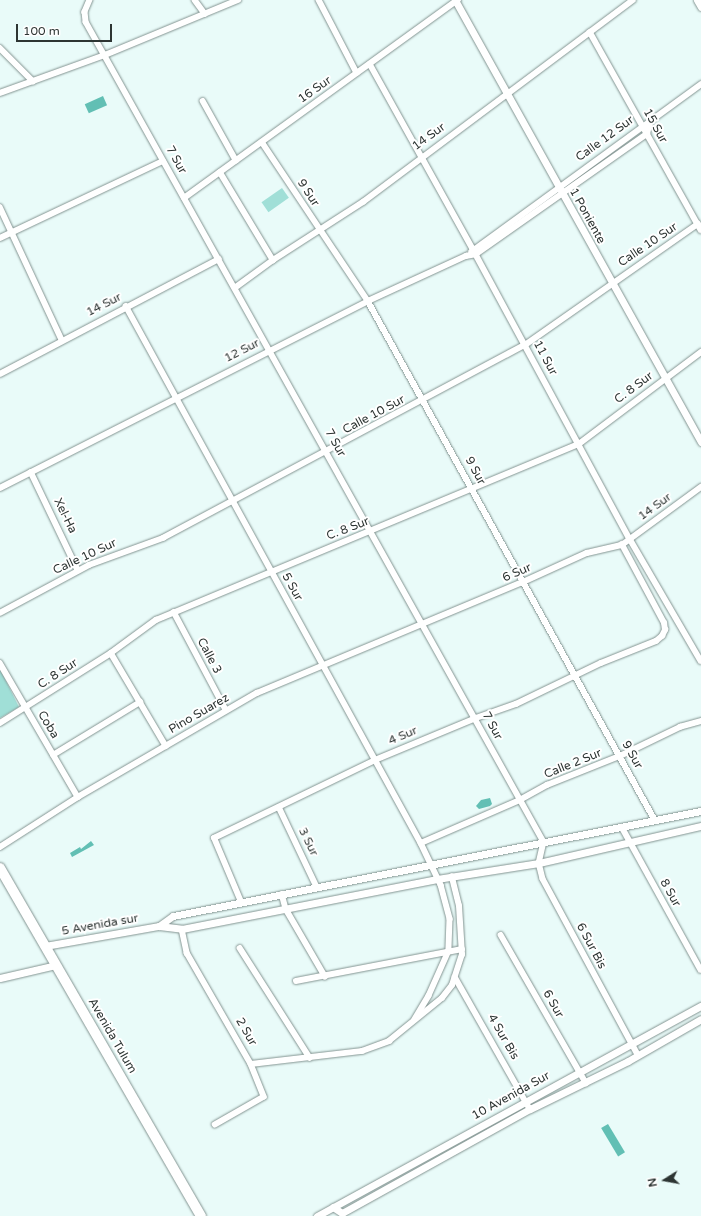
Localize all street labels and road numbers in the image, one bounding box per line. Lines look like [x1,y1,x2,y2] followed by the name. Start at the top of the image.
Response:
[296,73,334,107] street label: 16 Sur
[640,106,670,146] street label: 15 Sur
[573,113,637,165] street label: Calle 12 Sur
[410,120,448,154] street label: 14 Sur
[162,143,190,177] street label: 7 Sur
[294,177,322,209] street label: 9 Sur
[566,186,608,246] street label: 1 Poniente
[616,220,680,270] street label: Calle 10 Sur
[84,290,124,320] street label: 14 Sur
[222,336,262,366] street label: 12 Sur
[530,338,560,378] street label: 11 Sur
[612,369,656,407] street label: C. 8 Sur
[340,393,408,437] street label: Calle 10 Sur
[321,426,349,460] street label: 7 Sur
[462,454,488,488] street label: 9 Sur
[636,490,674,524] street label: 14 Sur
[50,496,80,536] street label: Xel-Ha
[325,514,371,544] street label: C. 8 Sur
[51,536,119,578] street label: Calle 10 Sur
[500,561,534,585] street label: 6 Sur
[278,570,306,604] street label: 5 Sur
[194,636,224,676] street label: Calle 3
[35,656,81,692] street label: C. 8 Sur
[166,691,232,737] street label: Pino Suarez
[34,709,62,741] street label: Coba
[479,709,505,743] street label: 7 Sur
[386,724,420,748] street label: 4 Sur
[618,738,646,772] street label: 9 Sur
[542,746,604,782] street label: Calle 2 Sur
[295,825,321,859] street label: 3 Sur
[656,876,684,910] street label: 8 Sur
[61,911,139,939] street label: 5 Avenida sur
[573,921,609,971] street label: 6 Sur Bis
[539,987,567,1021] street label: 6 Sur
[85,996,139,1076] street label: Avenida Tulum
[484,1012,522,1062] street label: 4 Sur Bis
[232,1015,260,1049] street label: 2 Sur
[470,1069,552,1123] street label: 10 Avenida Sur

